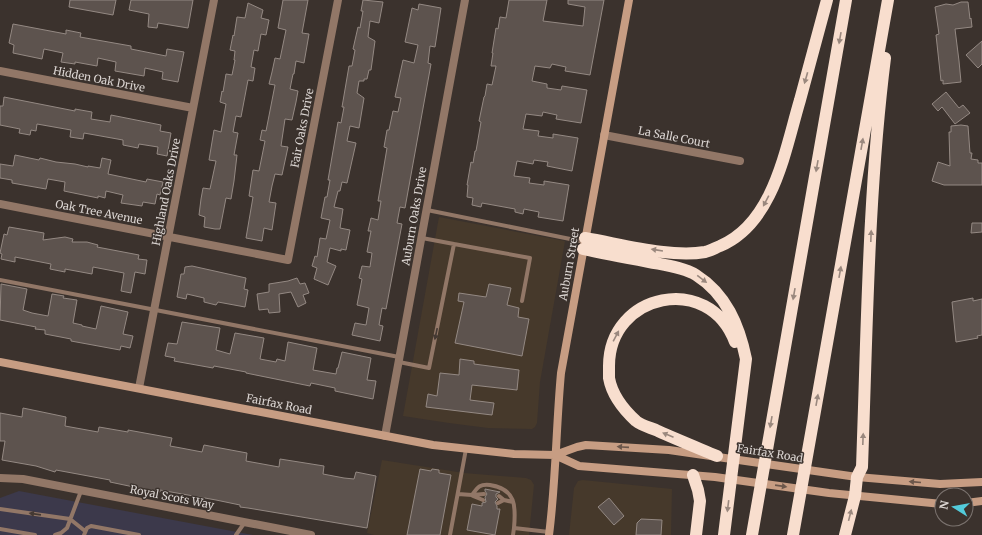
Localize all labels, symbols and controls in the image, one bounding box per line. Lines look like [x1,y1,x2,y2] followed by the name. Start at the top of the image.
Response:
[836,32,842,45] one-way arrow
[52,63,146,95] street label: Hidden Oak Drive
[802,72,808,84] one-way arrow
[287,87,317,169] street label: Fair Oaks Drive
[637,123,712,151] street label: La Salle Court
[149,137,183,247] street label: Highland Oaks Drive
[859,138,865,150] one-way arrow
[814,160,820,173] one-way arrow
[398,165,430,267] street label: Auburn Oaks Drive
[762,196,769,207] one-way arrow
[54,197,144,227] street label: Oak Tree Avenue
[556,226,582,303] street label: Auburn Street
[868,229,874,242] one-way arrow
[651,247,663,253] one-way arrow
[837,266,843,278] one-way arrow
[696,275,707,284] one-way arrow
[791,288,797,301] one-way arrow
[433,328,439,340] one-way arrow
[613,330,619,342] one-way arrow
[245,391,313,417] street label: Fairfax Road
[814,394,820,406] one-way arrow
[768,416,774,429] one-way arrow
[662,432,674,438] one-way arrow
[860,432,866,445] one-way arrow
[736,441,804,465] street label: Fairfax Road
[617,444,629,451] one-way arrow
[909,478,921,485] one-way arrow
[129,482,216,512] street label: Royal Scots Way
[775,483,787,489] one-way arrow
[934,487,974,527] north arrow
[936,499,952,511] text: N
[724,500,731,512] one-way arrow
[848,509,854,521] one-way arrow
[29,511,41,517] one-way arrow

